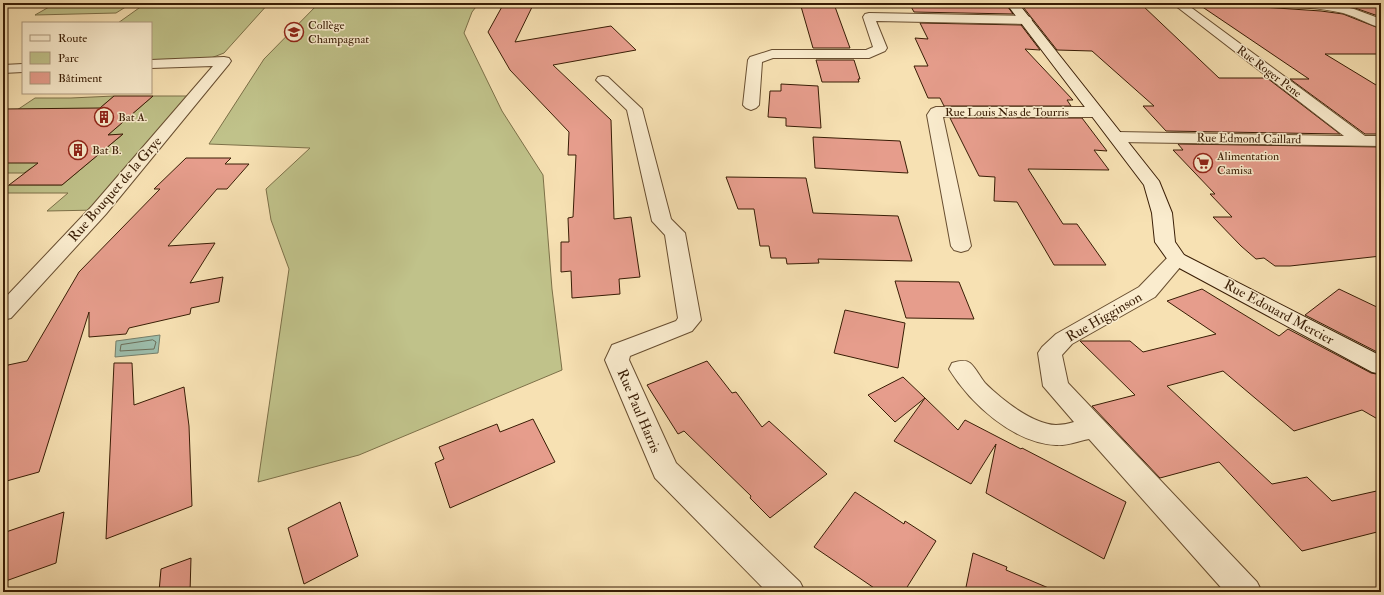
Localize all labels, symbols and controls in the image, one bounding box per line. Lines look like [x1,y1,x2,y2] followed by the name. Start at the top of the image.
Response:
[308,18,369,47] place label: Collège Champagnat
[283,21,305,43] school or university icon: Collège Champagnat
[22,22,152,94] legend
[58,31,87,46] text: Route
[1234,43,1304,101] street label: Rue Roger Pene
[58,51,79,66] text: Parc
[58,71,102,86] text: Bâtiment
[945,105,1069,120] street label: Rue Louis Nas de Tourris
[93,106,115,128] building icon: Bat A.
[118,110,147,125] place label: Bat A.
[1197,131,1302,147] street label: Rue Edmond Caillard
[65,133,166,246] street label: Rue Bouquet de la Grye
[67,139,89,161] building icon: Bat B.
[92,143,121,158] place label: Bat B.
[1216,149,1279,178] place label: Alimentation Camisa
[1192,152,1214,174] supermarket icon: Alimentation Camisa
[1221,276,1338,349] street label: Rue Edouard Mercier
[1063,288,1145,346] street label: Rue Higginson
[614,366,664,456] street label: Rue Paul Harris

